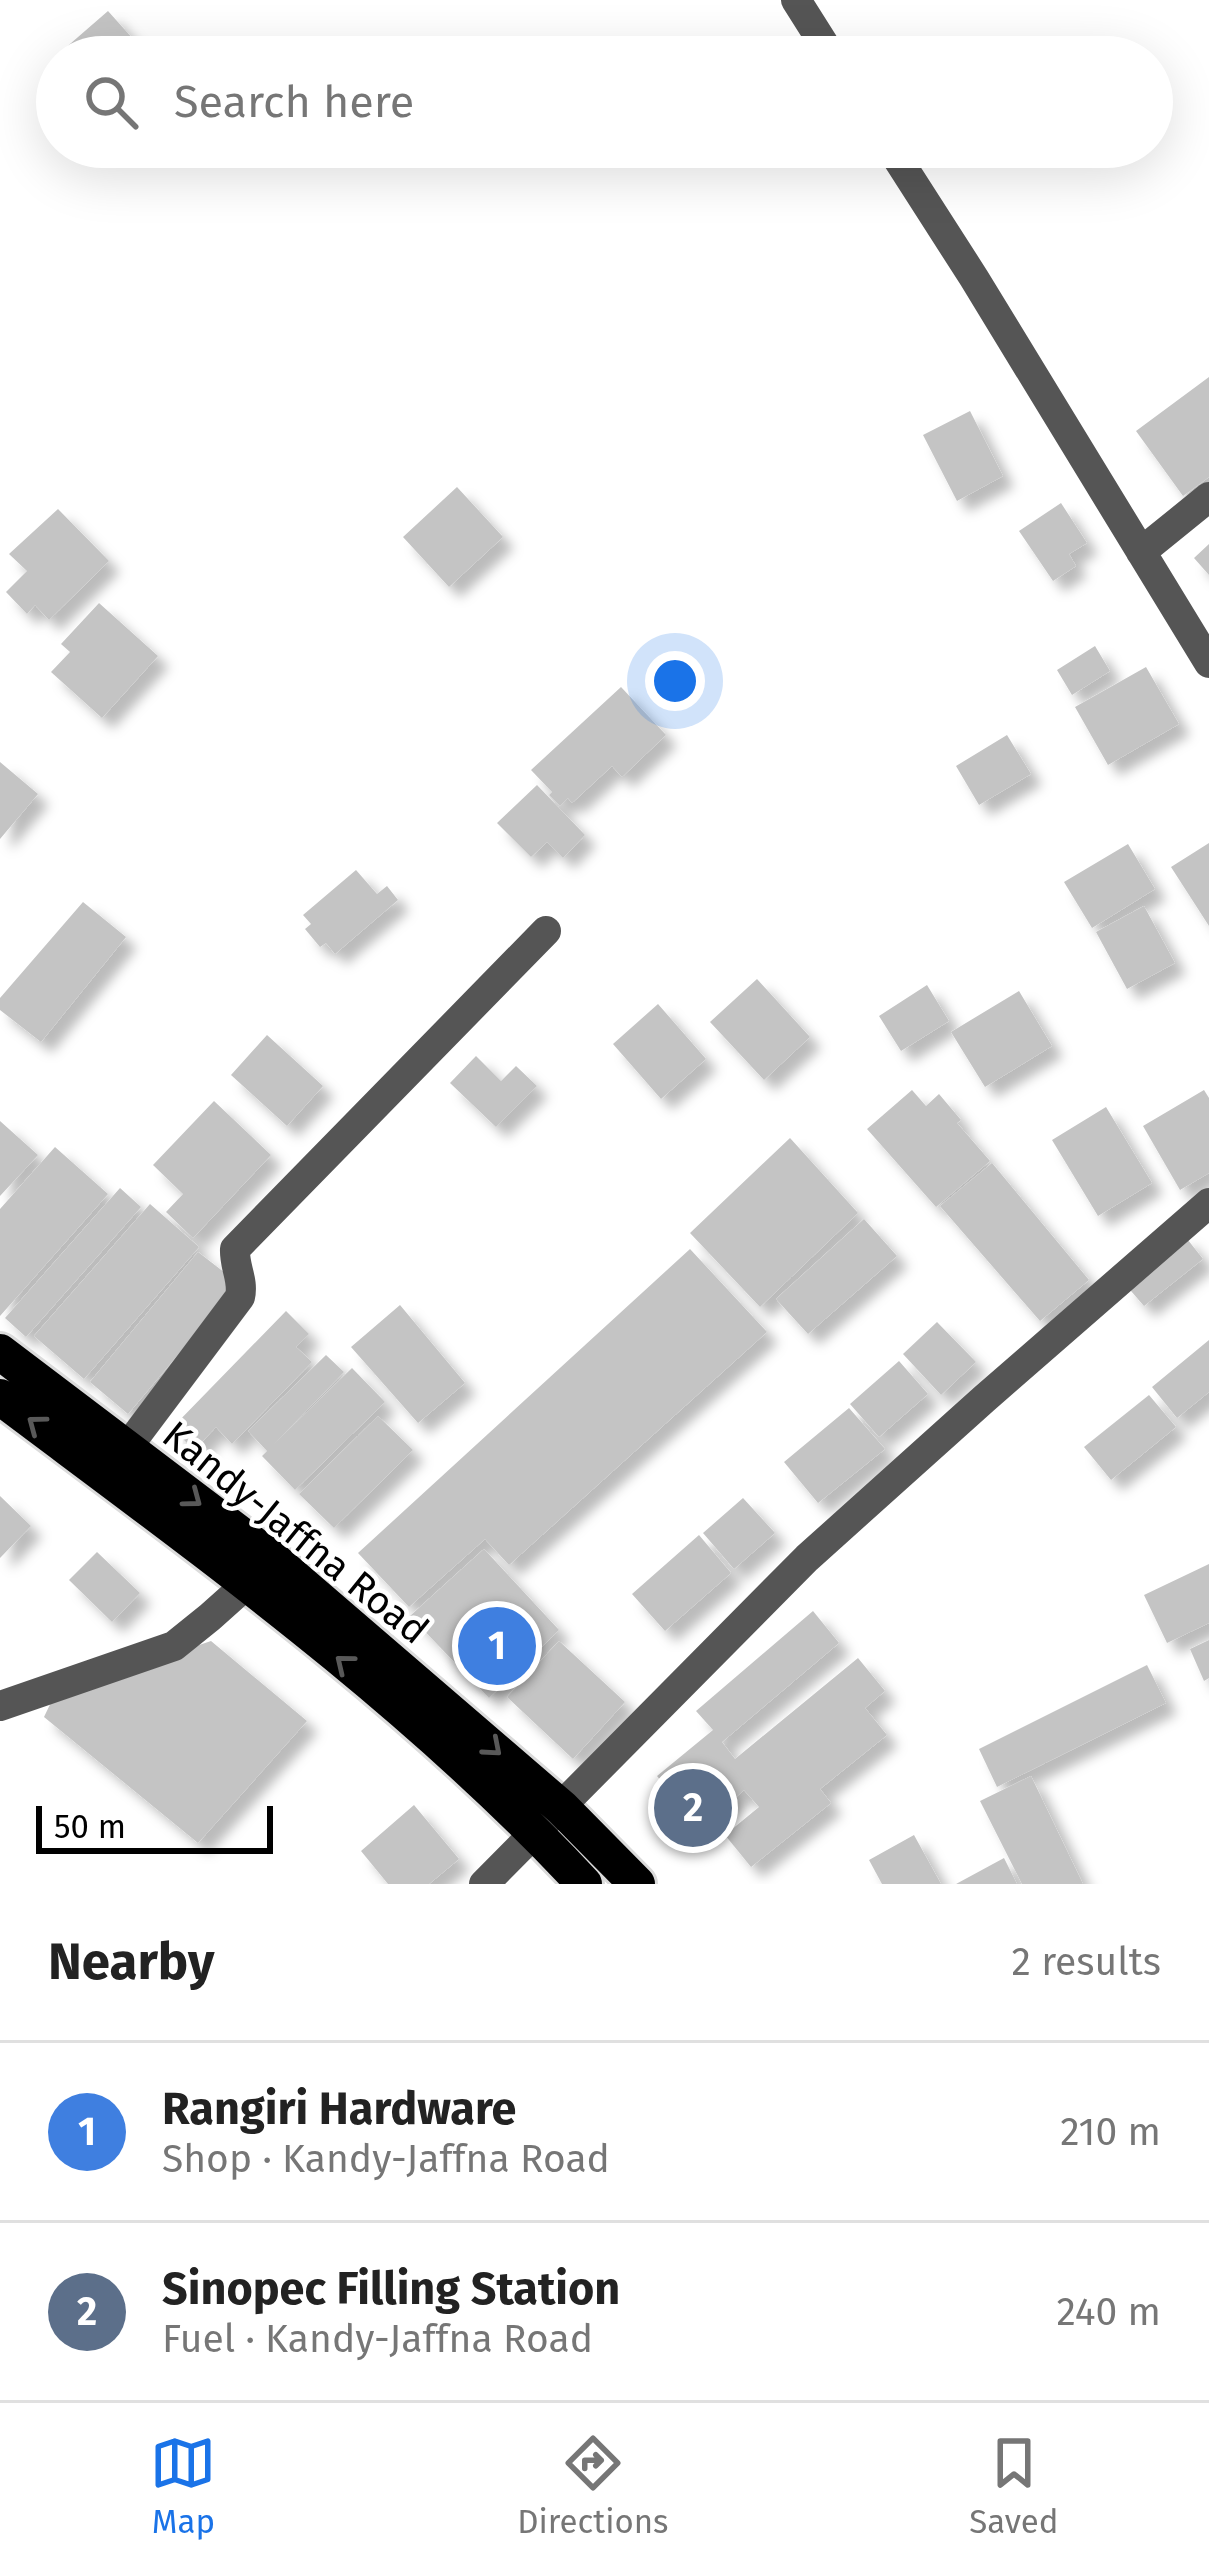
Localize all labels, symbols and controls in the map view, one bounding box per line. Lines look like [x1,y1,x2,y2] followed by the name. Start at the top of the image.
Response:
[36,36,1173,168] search box
[78,69,144,135] icon: search
[174,75,414,129] text: Search here
[645,651,705,711] your location
[154,1412,437,1654] street label: Kandy-Jaffna Road
[28,1416,49,1438] one-way arrow
[180,1485,201,1507] one-way arrow
[458,1601,536,1691] pin: 1
[335,1656,357,1677] one-way arrow
[479,1734,501,1756] one-way arrow
[654,1763,732,1853] pin: 2
[36,1800,273,1853] scale bar
[54,1807,126,1847] text: 50 m
[48,1931,214,1993] text: Nearby
[1012,1939,1161,1985] text: 2 results
[162,2082,516,2136] text: Rangiri Hardware
[78,2109,96,2155] text: 1
[1060,2109,1161,2155] text: 210 m
[162,2136,610,2182] text: Shop · Kandy-Jaffna Road
[162,2262,620,2316] text: Sinopec Filling Station
[77,2289,97,2335] text: 2
[1056,2289,1161,2335] text: 240 m
[162,2316,593,2362] text: Fuel · Kandy-Jaffna Road
[150,2430,216,2542] tab: Map
[517,2430,669,2542] tab: Directions
[969,2430,1059,2542] tab: Saved

